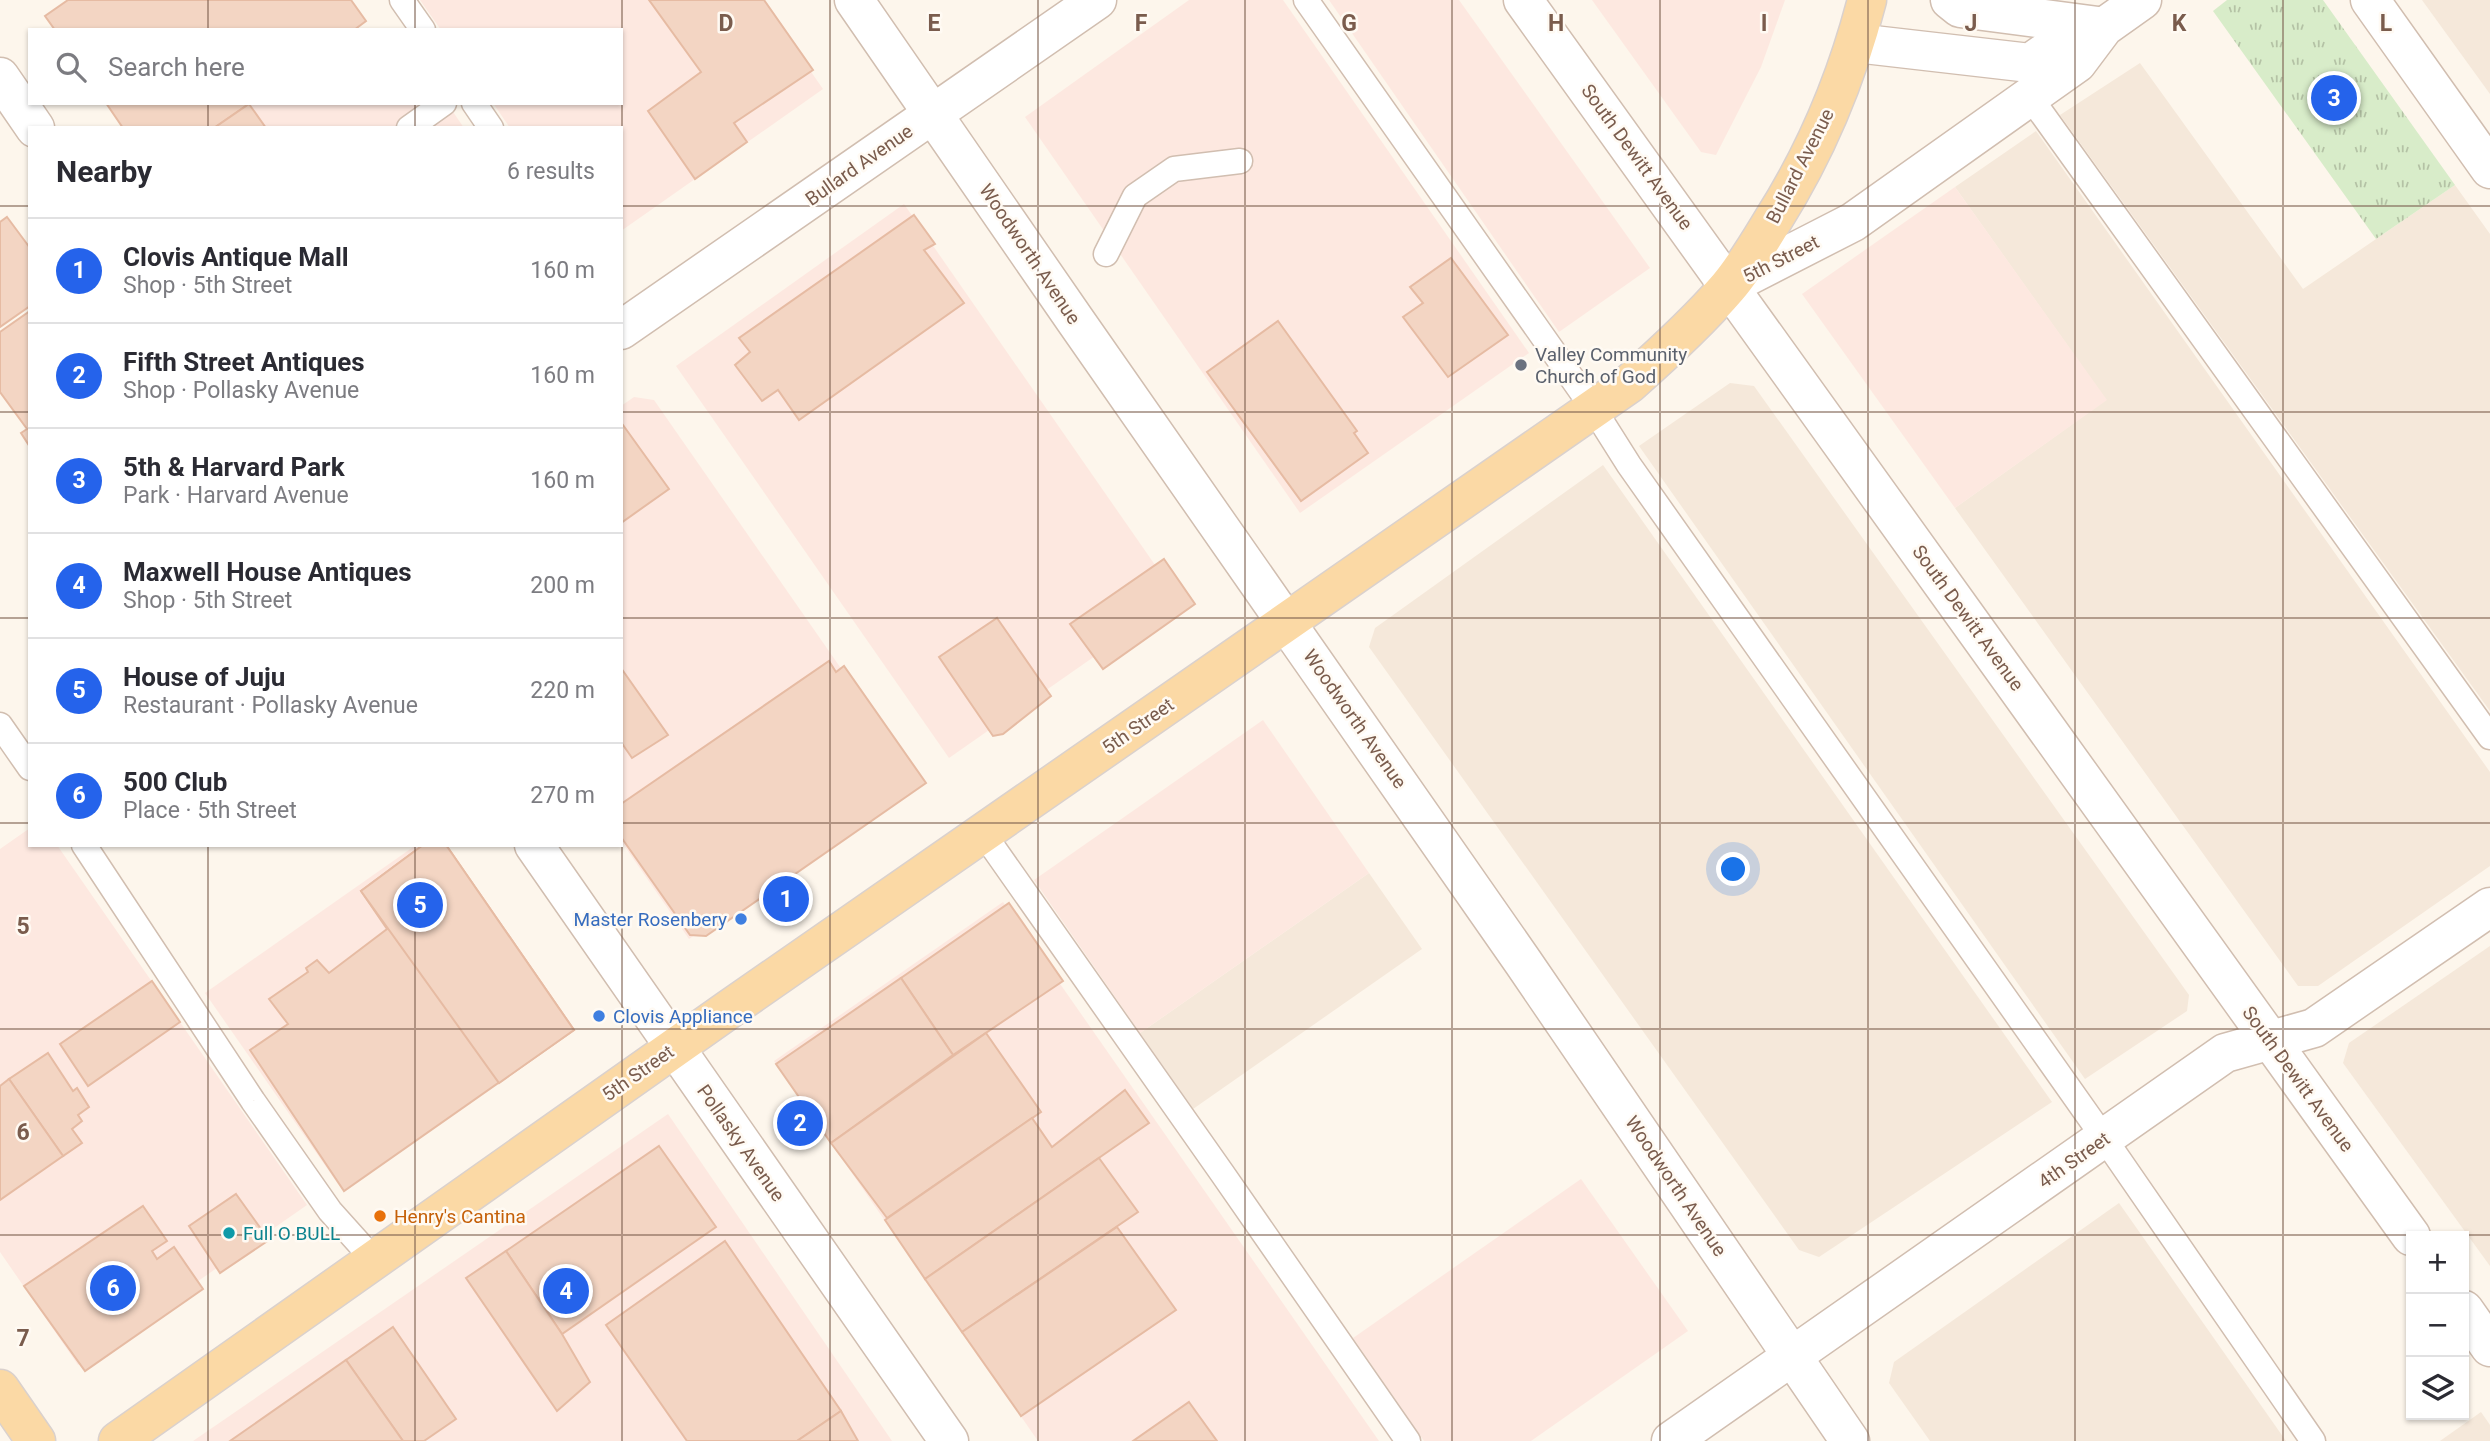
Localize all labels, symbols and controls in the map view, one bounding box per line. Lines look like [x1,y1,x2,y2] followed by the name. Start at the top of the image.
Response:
[719,10,733,37] text: D
[928,10,941,37] text: E
[1135,10,1148,37] text: F
[1341,10,1357,37] text: G
[1548,10,1564,37] text: H
[1761,10,1767,37] text: I
[1965,10,1977,37] text: J
[2172,10,2187,37] text: K
[2380,10,2392,37] text: L
[28,28,623,105] search box
[52,48,90,86] icon: search
[108,52,245,82] text: Search here
[2311,72,2357,124] pin: 3
[1576,80,1698,234] street label: South Dewitt Avenue
[1761,105,1839,227] street label: Bullard Avenue
[801,120,917,210] street label: Bullard Avenue
[56,154,152,189] text: Nearby
[507,158,595,185] text: 6 results
[974,179,1086,329] street label: Woodworth Avenue
[1739,230,1823,288] street label: 5th Street
[123,242,349,272] text: Clovis Antique Mall
[72,257,86,284] text: 1
[530,257,595,284] text: 160 m
[123,272,292,299] text: Shop · 5th Street
[1535,343,1687,388] place label: Valley Community Church of God
[123,347,365,377] text: Fifth Street Antiques
[1513,357,1529,373] marker: Valley Community Church of God
[72,362,86,389] text: 2
[530,362,595,389] text: 160 m
[123,377,359,404] text: Shop · Pollasky Avenue
[123,452,345,482] text: 5th & Harvard Park
[72,467,86,494] text: 3
[530,467,595,494] text: 160 m
[123,482,349,509] text: Park · Harvard Avenue
[1907,541,2029,695] street label: South Dewitt Avenue
[123,557,412,587] text: Maxwell House Antiques
[72,572,86,599] text: 4
[530,572,595,599] text: 200 m
[123,587,292,614] text: Shop · 5th Street
[1298,645,1412,793] street label: Woodworth Avenue
[123,662,285,692] text: House of Juju
[72,677,86,704] text: 5
[530,677,595,704] text: 220 m
[123,692,418,719] text: Restaurant · Pollasky Avenue
[1098,693,1178,759] street label: 5th Street
[123,767,227,797] text: 500 Club
[72,782,86,809] text: 6
[530,782,595,809] text: 270 m
[123,797,297,824] text: Place · 5th Street
[1716,852,1750,886] your location
[763,873,809,925] pin: 1
[397,879,443,931] pin: 5
[574,908,727,931] place label: Master Rosenbery
[733,911,749,927] marker: Master Rosenbery
[16,913,30,940] text: 5
[2237,1002,2359,1156] street label: South Dewitt Avenue
[613,1005,753,1028] place label: Clovis Appliance
[591,1008,607,1024] marker: Clovis Appliance
[598,1040,678,1106] street label: 5th Street
[692,1080,790,1206] street label: Pollasky Avenue
[777,1097,823,1149] pin: 2
[1620,1111,1732,1261] street label: Woodworth Avenue
[16,1119,30,1146] text: 6
[2034,1127,2114,1193] street label: 4th Street
[394,1205,526,1228] place label: Henry's Cantina
[372,1208,388,1224] marker: Henry's Cantina
[243,1222,340,1245] place label: Full O BULL
[221,1225,237,1241] marker: Full O BULL
[2406,1231,2469,1420] map controls
[2406,1231,2469,1294] button: +
[90,1262,136,1314] pin: 6
[543,1265,589,1317] pin: 4
[2406,1294,2469,1357] button: −
[16,1325,30,1352] text: 7
[2406,1357,2469,1420] button: layers

